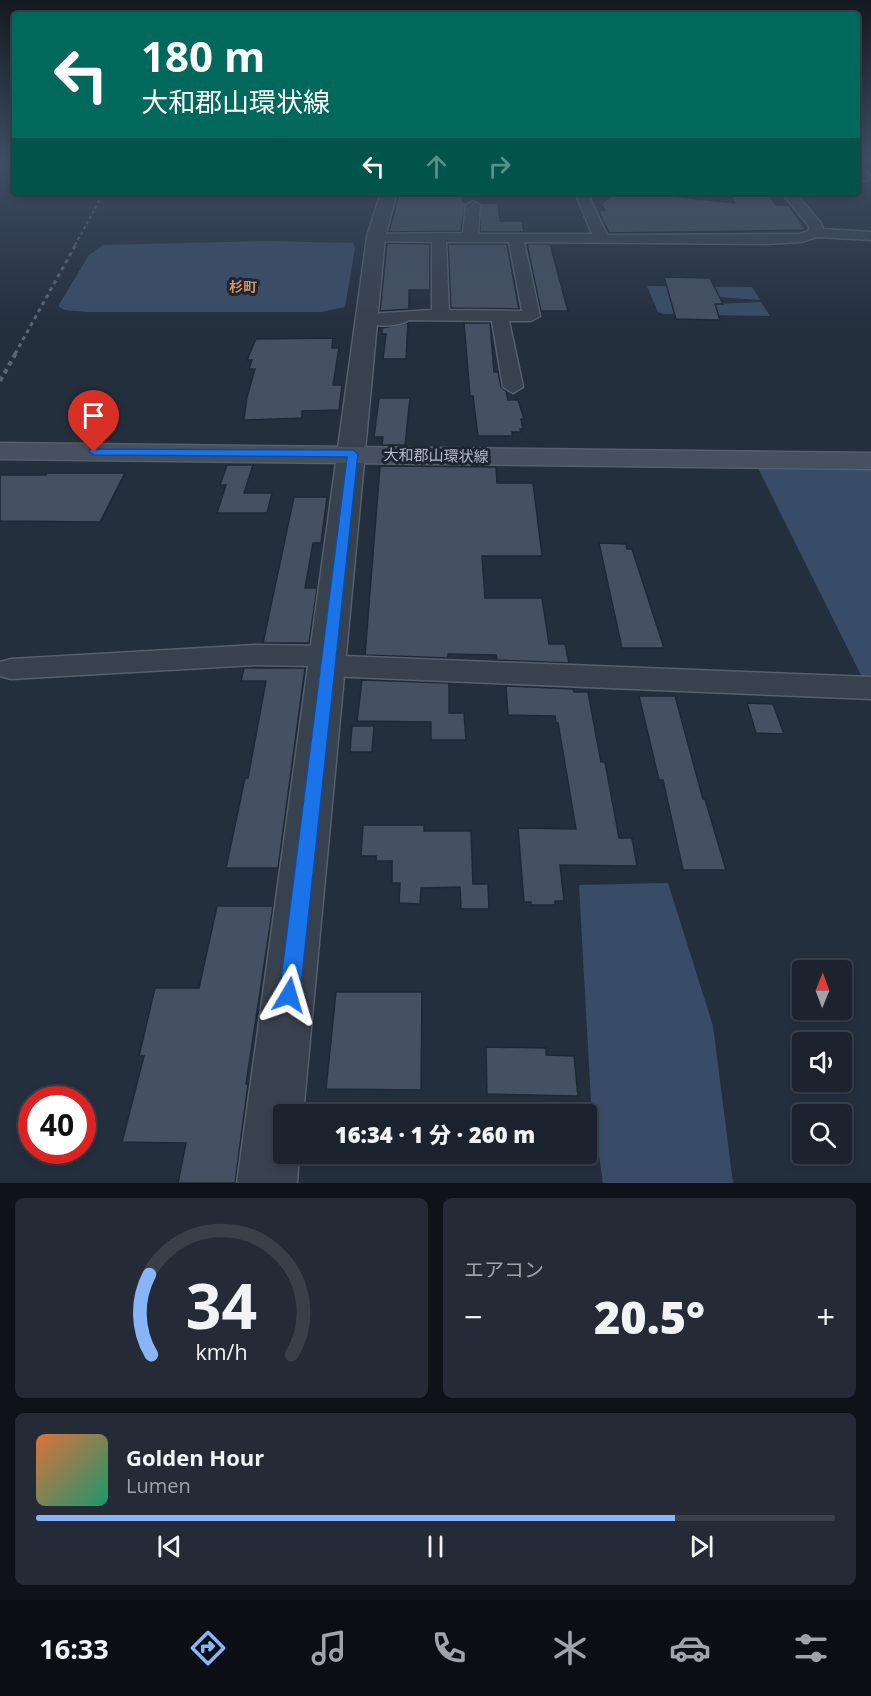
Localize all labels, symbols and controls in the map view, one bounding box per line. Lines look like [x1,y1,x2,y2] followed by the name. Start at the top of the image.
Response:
[141,27,265,84] text: 180 m
[42,36,120,114] icon: left
[141,83,330,120] text: 大和郡山環状線
[357,150,390,183] icon: left
[420,150,453,183] icon: ahead
[483,150,516,183] icon: right
[229,277,257,296] district label: 杉町
[68,390,119,452] pin
[77,399,110,432] icon: arrive
[383,444,489,466] street label: 大和郡山環状線
[792,960,852,1020] north arrow
[792,960,852,1164] map controls
[257,963,321,1027] position arrow
[792,1032,852,1092] button: sound
[18,1086,96,1164] speed limit sign: 40
[792,1104,852,1164] button: search
[335,1119,535,1149] text: 16:34 · 1 分 · 260 m
[464,1256,544,1283] text: エアコン
[186,1262,257,1347] text: 34
[594,1286,705,1347] text: 20.5°
[464,1294,483,1339] text: −
[816,1294,835,1339] text: +
[195,1337,248,1366] text: km/h
[126,1442,264,1472] text: Golden Hour
[126,1472,191,1499] text: Lumen
[153,1530,186,1563] icon: previous
[419,1530,452,1563] icon: pause
[685,1530,718,1563] icon: next
[187,1627,229,1669] icon: directions
[308,1627,350,1669] icon: music
[428,1627,470,1669] icon: phone
[549,1627,591,1669] icon: climate
[669,1627,711,1669] icon: car
[790,1627,832,1669] icon: filters
[39,1630,109,1667] text: 16:33

